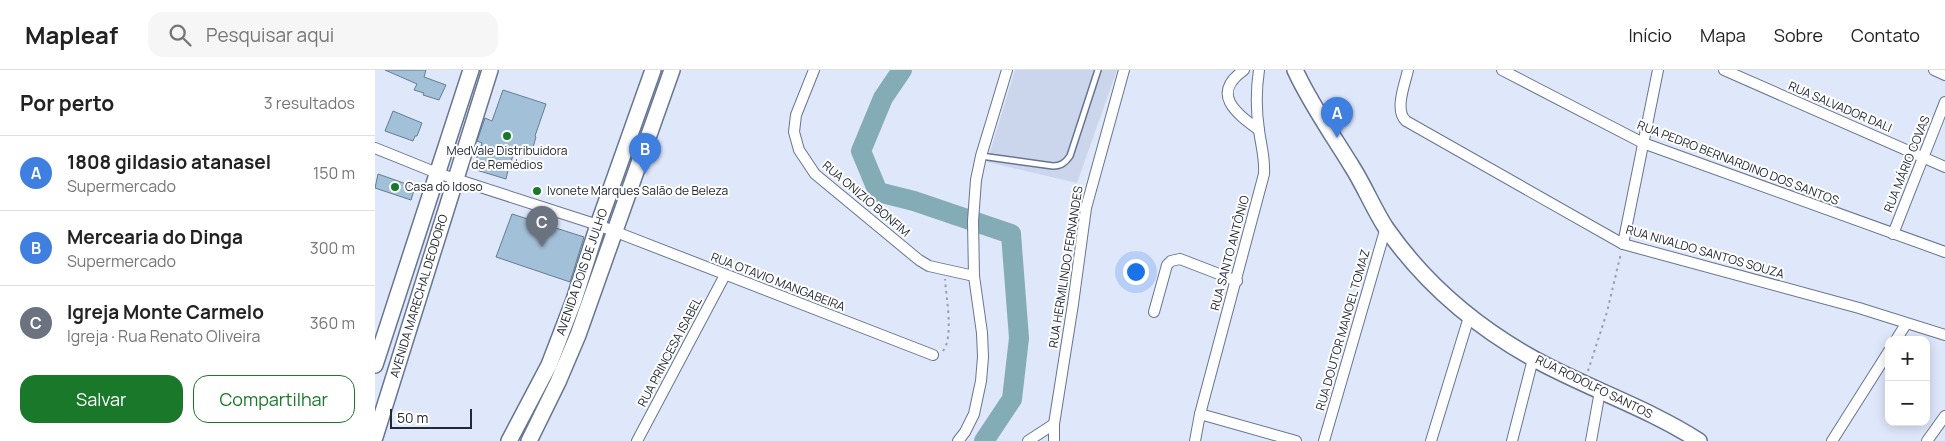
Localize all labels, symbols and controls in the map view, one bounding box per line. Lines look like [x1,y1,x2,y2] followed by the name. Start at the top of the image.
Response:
[148,12,498,57] search box
[25,18,118,51] text: Mapleaf
[166,21,194,49] icon: search
[206,22,334,48] text: Pesquisar aqui
[1628,23,1672,47] text: Início
[1700,23,1746,47] text: Mapa
[1774,23,1823,47] text: Sobre
[1851,23,1920,47] text: Contato
[1786,77,1895,136] street label: RUA SALVADOR DALI
[20,89,114,117] text: Por perto
[264,92,355,114] text: 3 resultados
[1321,97,1353,138] pin: A
[1879,113,1934,215] street label: RUA MÁRIO COVAS
[1635,116,1841,209] street label: RUA PEDRO BERNARDINO DOS SANTOS
[501,130,513,142] marker: MedVale Distribuidora de Remédios
[629,133,661,174] pin: B
[447,142,567,173] place label: MedVale Distribuidora de Remédios
[67,149,271,175] text: 1808 gildasio atanasel
[819,157,914,240] street label: RUA ONIZIO BONFIM
[31,162,41,184] text: A
[313,162,355,184] text: 150 m
[67,175,176,197] text: Supermercado
[405,178,483,195] place label: Casa do Idoso
[389,181,401,193] marker: Casa do Idoso
[547,182,728,199] place label: Ivonete Marques Salão de Beleza
[531,185,543,197] marker: Ivonete Marques Salão de Beleza
[1044,185,1087,349] street label: RUA HERMILINDO FERNANDES
[1206,193,1253,312] street label: RUA SANTO ANTÔNIO
[526,206,558,247] pin: C
[552,206,611,338] street label: AVENIDA DOIS DE JULHO
[386,212,452,380] street label: AVENIDA MARECHAL DEODORO
[1624,221,1787,282] street label: RUA NIVALDO SANTOS SOUZA
[67,224,243,250] text: Mercearia do Dinga
[31,237,41,259] text: B
[310,237,355,259] text: 300 m
[1311,247,1374,412] street label: RUA DOUTOR MANOEL TOMAZ
[708,248,848,315] street label: RUA OTAVIO MANGABEIRA
[67,250,176,272] text: Supermercado
[1123,259,1149,285] your location
[633,294,706,410] street label: RUA PRINCESA ISABEL
[67,299,264,325] text: Igreja Monte Carmelo
[30,312,42,334] text: C
[310,312,355,334] text: 360 m
[67,325,260,347] text: Igreja · Rua Renato Oliveira
[1885,336,1930,426] map controls
[1885,336,1930,381] button: +
[1533,351,1656,422] street label: RUA RODOLFO SANTOS
[20,375,183,423] button: Salvar
[193,375,355,423] button: Compartilhar
[1885,381,1930,426] button: −
[390,406,473,429] scale bar
[397,408,428,427] text: 50 m

